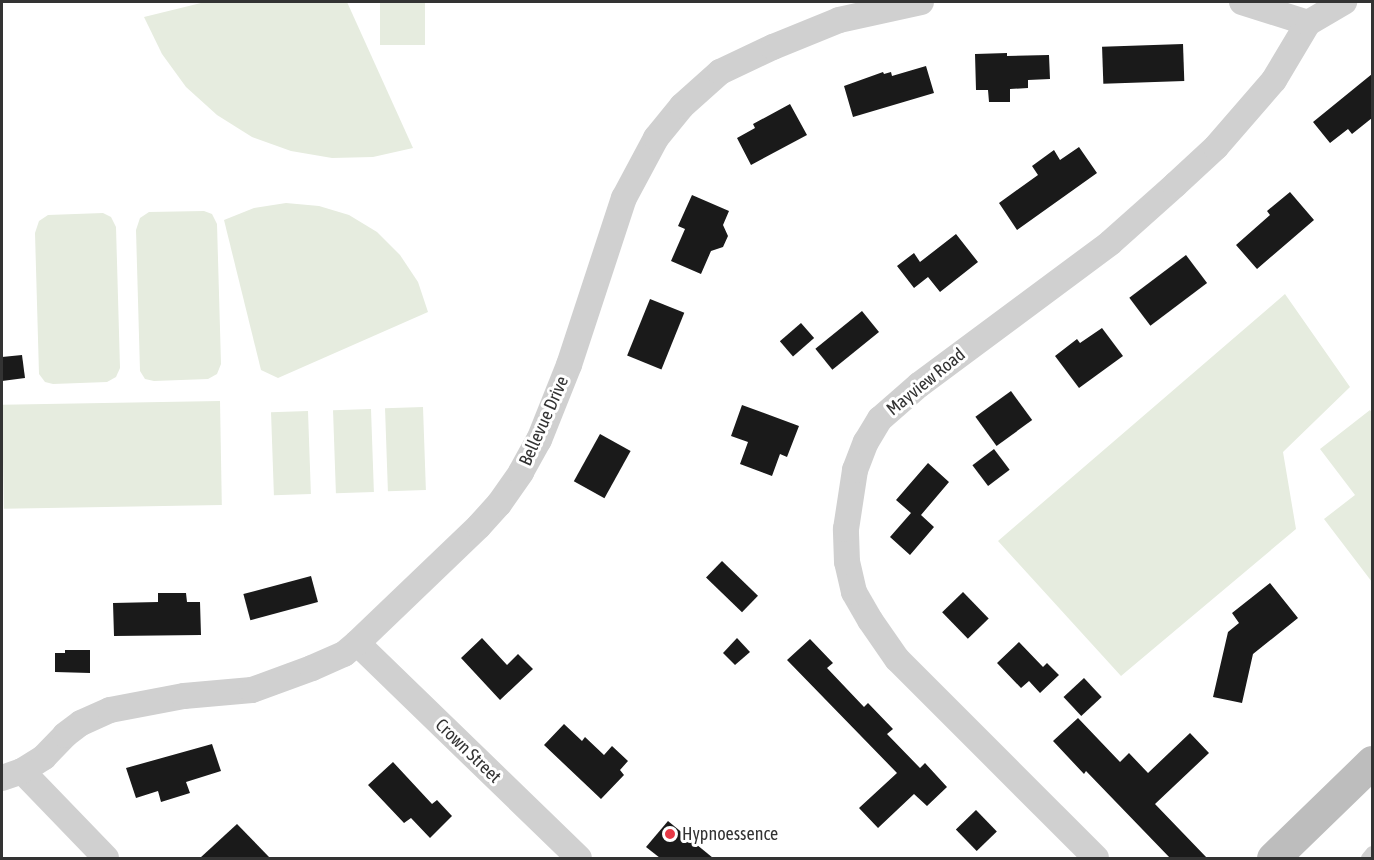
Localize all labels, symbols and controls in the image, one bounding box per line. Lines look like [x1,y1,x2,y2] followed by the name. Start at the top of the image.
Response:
[882,344,970,420] street label: Mayview Road
[515,373,573,469] street label: Bellevue Drive
[431,714,505,788] street label: Crown Street
[682,823,778,845] place label: Hypnoessence
[663,827,677,841] marker: Hypnoessence

